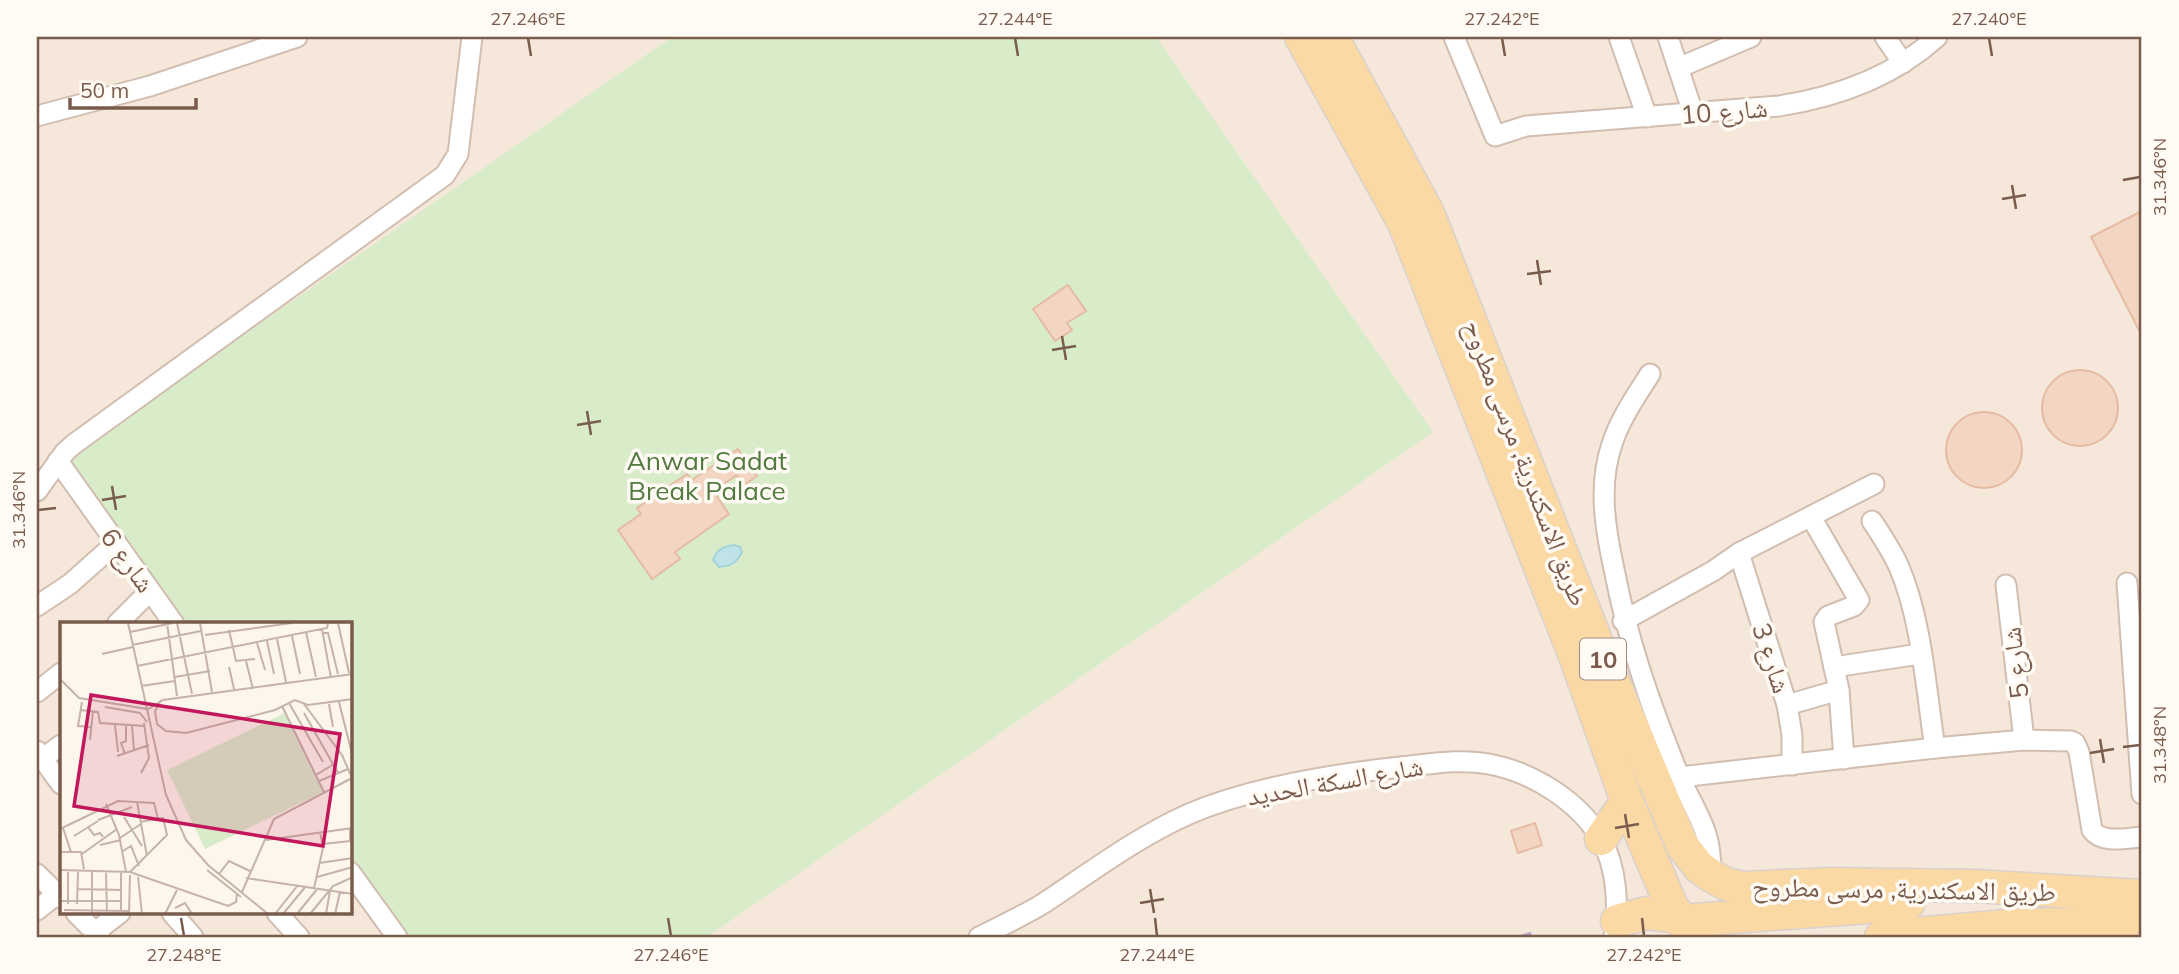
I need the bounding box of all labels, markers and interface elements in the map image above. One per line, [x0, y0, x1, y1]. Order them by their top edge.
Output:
text: 27.246°E [490, 7, 566, 30]
text: 27.244°E [977, 7, 1053, 30]
text: 27.242°E [1464, 7, 1540, 30]
text: 27.240°E [1951, 7, 2027, 30]
scale bar [70, 66, 196, 110]
text: 50 m [80, 77, 129, 103]
street label: شارع 10 [1679, 91, 1769, 131]
text: 31.346°N [2148, 138, 2171, 216]
street label: طريق الاسكندرية, مرسى مطروح [1456, 315, 1596, 611]
park label: Anwar Sadat Break Palace [627, 444, 787, 507]
text: 31.346°N [7, 471, 30, 549]
street label: شارع 6 [94, 521, 162, 599]
street label: شارع 3 [1745, 619, 1799, 697]
inset map [60, 622, 352, 914]
street label: شارع 5 [1994, 625, 2036, 701]
road number: 10 [1580, 638, 1626, 680]
text: 31.348°N [2148, 706, 2171, 784]
street label: شارع السكة الحديد [1244, 749, 1426, 813]
street label: طريق الاسكندرية, مرسى مطروح [1752, 870, 2056, 908]
text: 27.248°E [146, 943, 222, 966]
text: 27.246°E [633, 943, 709, 966]
text: 27.244°E [1119, 943, 1195, 966]
text: 27.242°E [1606, 943, 1682, 966]

